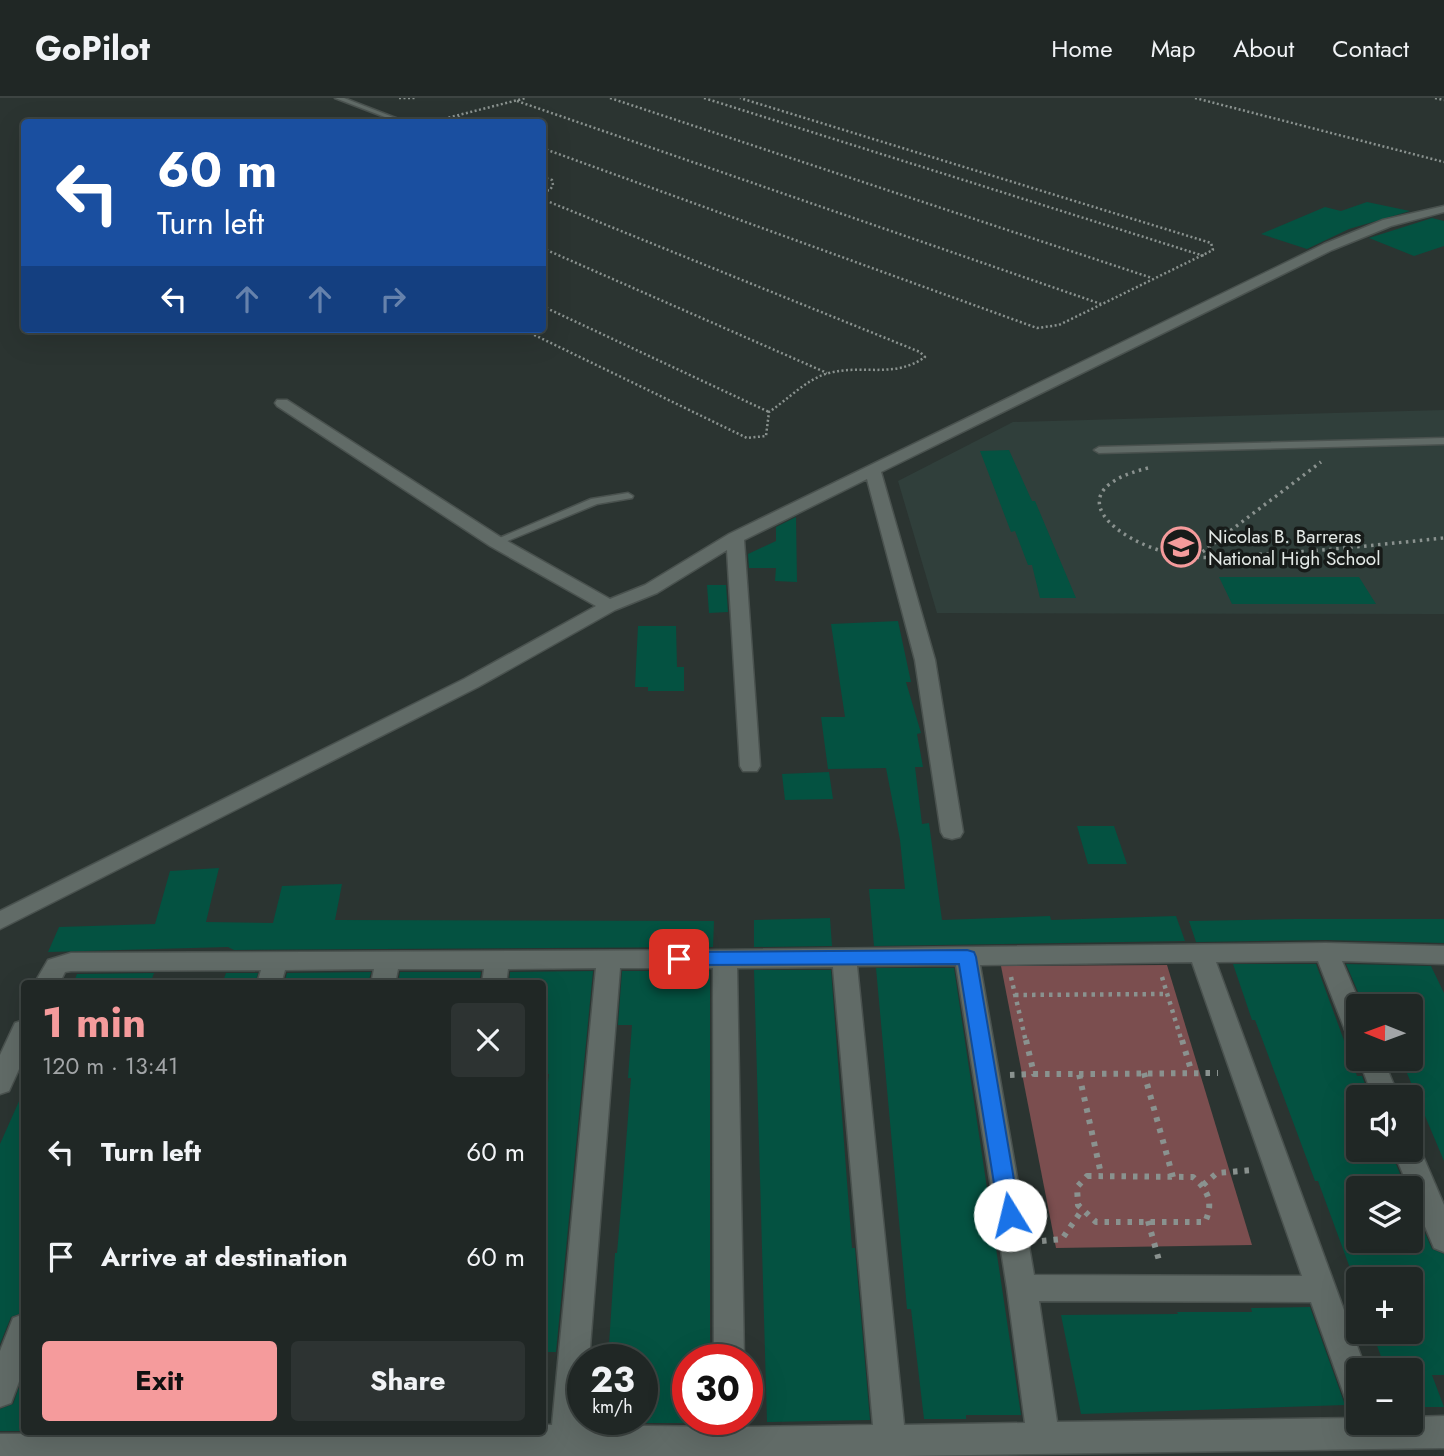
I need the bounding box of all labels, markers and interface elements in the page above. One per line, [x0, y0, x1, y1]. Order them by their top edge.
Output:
text: GoPilot [35, 25, 150, 72]
text: Home [1051, 31, 1113, 66]
text: Map [1151, 31, 1195, 66]
text: About [1233, 31, 1294, 66]
text: Contact [1332, 31, 1409, 66]
text: 60 m [157, 135, 277, 205]
icon: left [42, 147, 133, 238]
text: Turn left [157, 200, 264, 246]
icon: left [155, 280, 193, 318]
icon: ahead [228, 280, 266, 318]
icon: ahead [301, 280, 339, 318]
icon: right [374, 280, 412, 318]
place label: Nicolas B. Barreras National High School [1208, 523, 1381, 572]
school or university icon: Nicolas B. Barreras National High School [1160, 526, 1202, 568]
pin [649, 929, 709, 989]
icon: arrive [660, 940, 698, 978]
text: 1 min [42, 992, 146, 1053]
north arrow [1346, 994, 1423, 1071]
map controls [1346, 994, 1423, 1435]
button: close [451, 1003, 525, 1077]
text: 120 m · 13:41 [42, 1049, 178, 1083]
button: sound [1346, 1085, 1423, 1162]
icon: left [42, 1133, 80, 1171]
text: Turn left [101, 1133, 201, 1171]
text: 60 m [466, 1133, 525, 1171]
button: layers [1346, 1176, 1423, 1253]
position arrow [973, 1178, 1047, 1252]
icon: arrive [42, 1238, 80, 1276]
text: Arrive at destination [101, 1238, 348, 1276]
text: 60 m [466, 1238, 525, 1276]
button: + [1346, 1267, 1423, 1344]
button: Exit [42, 1341, 277, 1421]
button: Share [291, 1341, 525, 1421]
speed limit sign: 30 [672, 1344, 763, 1435]
text: 23 [590, 1355, 635, 1405]
button: − [1346, 1358, 1423, 1435]
text: km/h [592, 1394, 633, 1420]

